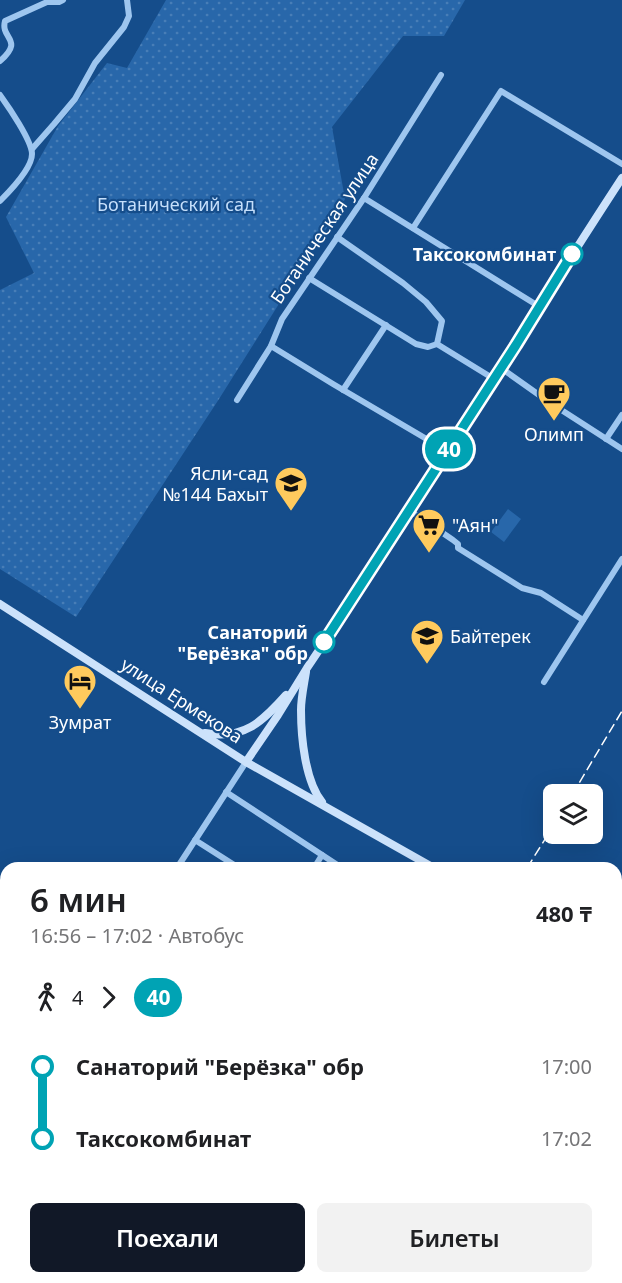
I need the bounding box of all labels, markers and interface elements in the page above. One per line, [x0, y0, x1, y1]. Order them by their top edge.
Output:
street label: Ботаническая улица [265, 148, 383, 308]
park label: Ботанический сад [97, 192, 255, 216]
place label: Таксокомбинат [413, 242, 556, 266]
marker: Таксокомбинат [561, 243, 583, 265]
cafe icon: Олимп [536, 375, 572, 422]
place label: Олимп [524, 422, 584, 446]
line badge: 40 [422, 430, 476, 468]
text: 40 [437, 435, 461, 463]
place label: Ясли-сад №144 Бахыт [162, 461, 269, 506]
school or university icon: Ясли-сад №144 Бахыт [273, 465, 309, 512]
supermarket icon: "Аян" [411, 507, 447, 554]
place label: "Аян" [452, 513, 498, 537]
school or university icon: Байтерек [409, 618, 445, 665]
place label: Санаторий "Берёзка" обр [178, 620, 308, 665]
place label: Байтерек [450, 624, 531, 648]
marker: Санаторий "Берёзка" обр [313, 631, 335, 653]
street label: улица Ермекова [117, 652, 247, 748]
hotel icon: Зумрат [62, 663, 98, 710]
place label: Зумрат [49, 710, 112, 734]
map controls [543, 784, 603, 844]
button: layers [543, 784, 603, 844]
text: 6 мин [30, 877, 127, 922]
text: 480 ₸ [536, 898, 592, 928]
text: 16:56 – 17:02 · Автобус [30, 922, 244, 949]
icon: walk [30, 981, 63, 1014]
icon: forward [92, 981, 125, 1014]
text: 40 [146, 983, 170, 1011]
text: 4 [72, 984, 83, 1011]
text: Санаторий "Берёзка" обр [76, 1051, 364, 1081]
text: 17:00 [541, 1053, 592, 1080]
text: Таксокомбинат [76, 1123, 251, 1153]
text: 17:02 [541, 1125, 592, 1152]
button: Поехали [30, 1203, 305, 1272]
button: Билеты [317, 1203, 592, 1272]

